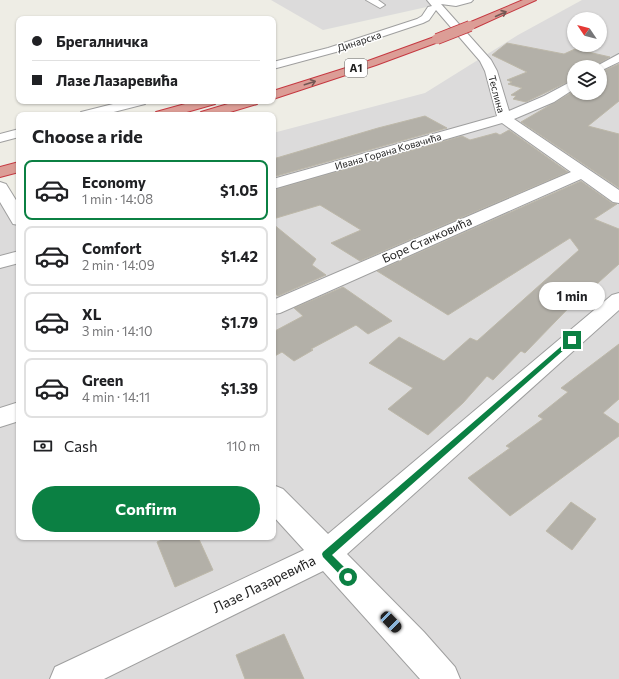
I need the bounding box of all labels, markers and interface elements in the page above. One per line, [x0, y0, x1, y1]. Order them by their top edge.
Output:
one-way arrow [494, 9, 506, 17]
north arrow [567, 12, 607, 52]
map controls [567, 12, 607, 100]
street label: Динарска [335, 28, 383, 54]
text: Брегалничка [56, 32, 148, 50]
road number: A1 [345, 59, 367, 77]
button: layers [567, 60, 607, 100]
text: Лазе Лазаревића [56, 71, 178, 89]
street label: Теслина [486, 74, 508, 114]
one-way arrow [304, 79, 317, 86]
text: Choose a ride [32, 125, 143, 147]
street label: Ивана Горана Ковачића [333, 130, 443, 172]
icon: car [34, 172, 70, 208]
text: Economy [82, 173, 146, 191]
text: $1.05 [220, 181, 258, 199]
text: 1 min · 14:08 [82, 191, 153, 207]
street label: Боре Станковића [380, 213, 474, 265]
icon: car [34, 238, 70, 274]
text: Comfort [82, 239, 142, 257]
text: $1.42 [221, 247, 258, 265]
text: 2 min · 14:09 [82, 257, 155, 273]
callout: 1 min [539, 282, 605, 310]
text: 1 min [557, 288, 587, 304]
icon: car [34, 304, 70, 340]
text: XL [82, 305, 101, 323]
text: $1.79 [221, 313, 258, 331]
text: 3 min · 14:10 [82, 323, 153, 339]
route end [563, 331, 581, 349]
icon: car [34, 370, 70, 406]
text: Green [82, 371, 123, 389]
text: $1.39 [221, 379, 258, 397]
text: 4 min · 14:11 [82, 389, 150, 405]
icon: cash [32, 435, 54, 457]
text: Cash [64, 437, 98, 455]
text: 110 m [227, 438, 260, 454]
button: Confirm [32, 486, 260, 532]
street label: Лазе Лазаревића [209, 551, 318, 616]
route start [339, 568, 357, 586]
car [378, 609, 404, 635]

